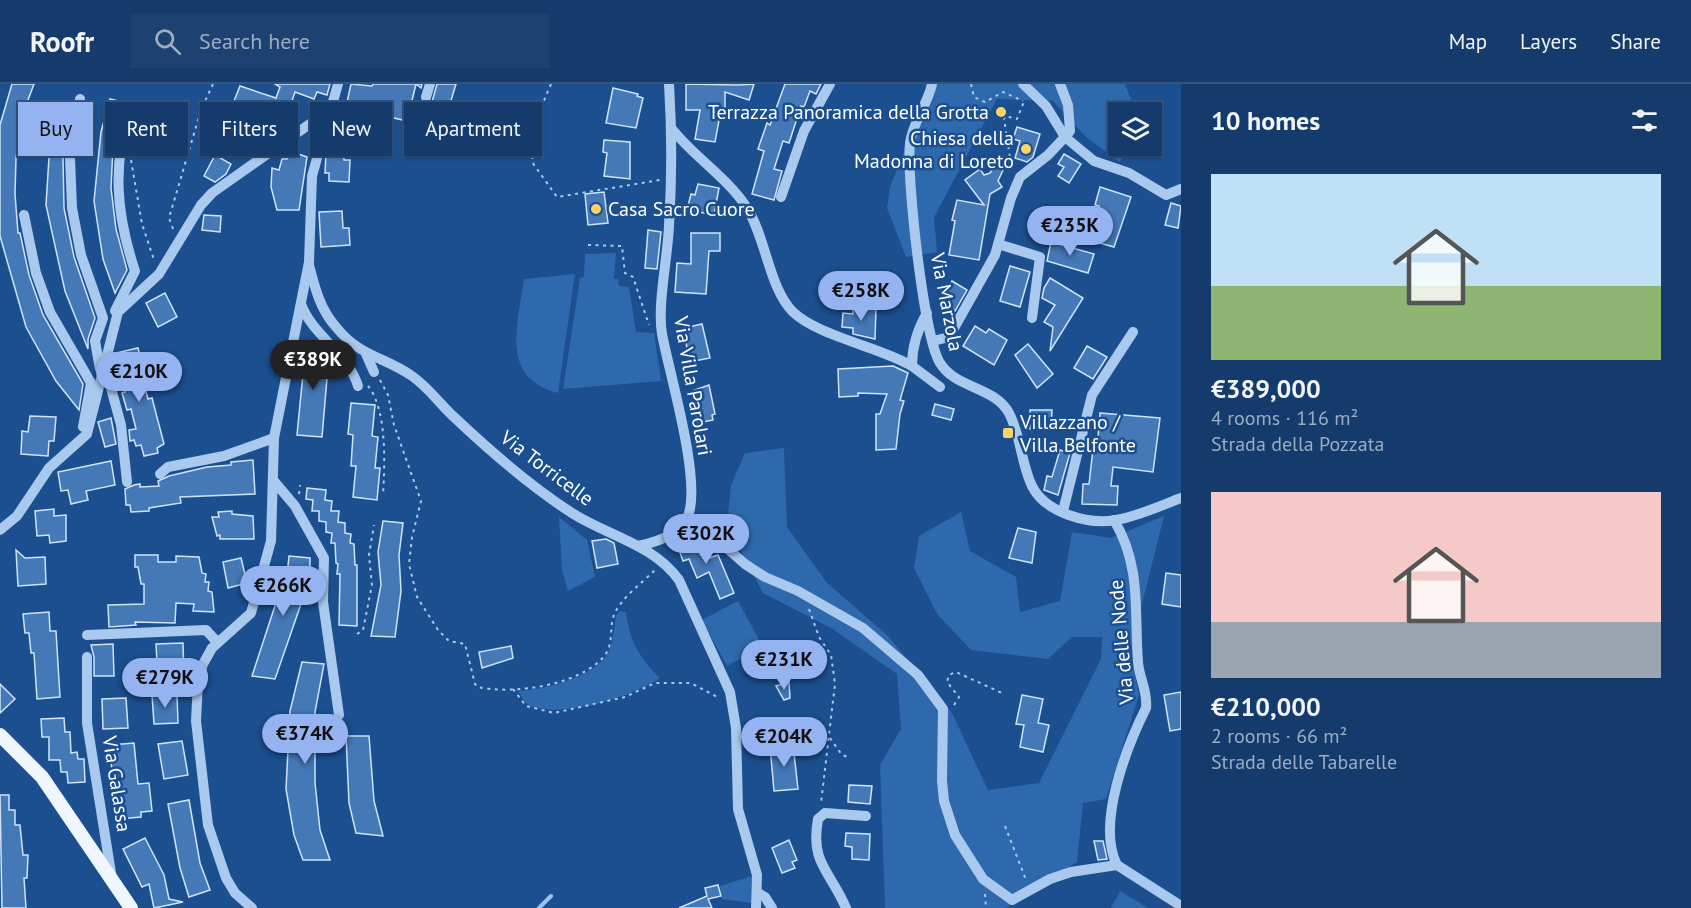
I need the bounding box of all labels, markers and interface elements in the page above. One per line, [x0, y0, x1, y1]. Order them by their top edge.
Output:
search box [130, 14, 550, 68]
text: Roofr [30, 23, 94, 60]
icon: search [151, 25, 184, 58]
text: Search here [199, 27, 310, 55]
text: Map [1449, 28, 1487, 55]
text: Layers [1520, 28, 1577, 55]
text: Share [1610, 28, 1661, 55]
place label: Terrazza Panoramica della Grotta [708, 99, 989, 125]
chip: Buy [18, 102, 93, 156]
chip: Rent [105, 102, 188, 156]
chip: Filters [200, 102, 298, 156]
chip: New [310, 102, 392, 156]
chip: Apartment [404, 102, 542, 156]
map controls [1108, 102, 1162, 156]
button: layers [1108, 102, 1162, 156]
text: 10 homes [1211, 104, 1320, 137]
icon: filters [1628, 104, 1661, 137]
marker: Terrazza Panoramica della Grotta [994, 105, 1008, 119]
place label: Chiesa della Madonna di Loreto [854, 125, 1014, 174]
marker: Chiesa della Madonna di Loreto [1019, 142, 1033, 156]
place label: Casa Sacro Cuore [608, 196, 755, 222]
marker: Casa Sacro Cuore [589, 202, 603, 216]
pin: €235K [1028, 206, 1112, 257]
text: €235K [1041, 212, 1099, 238]
icon: home [1382, 213, 1490, 321]
street label: Via Marzola [925, 250, 969, 353]
pin: €258K [819, 271, 903, 322]
text: €258K [832, 277, 890, 303]
street label: Via Villa Parolari [668, 313, 718, 458]
pin: €389K [271, 340, 355, 391]
text: €389K [284, 346, 342, 372]
pin: €210K [97, 352, 181, 403]
text: €210K [110, 358, 168, 384]
text: €389,000 [1211, 372, 1321, 405]
text: 4 rooms · 116 m² [1211, 405, 1358, 431]
place label: Villazzano / Villa Belfonte [1019, 409, 1136, 458]
street label: Via Torricelle [494, 424, 599, 512]
marker: Villazzano / Villa Belfonte [1001, 426, 1015, 440]
text: Strada della Pozzata [1211, 431, 1384, 457]
pin: €302K [664, 514, 748, 565]
text: €302K [677, 520, 735, 546]
icon: home [1382, 531, 1490, 639]
pin: €266K [241, 566, 325, 617]
text: €266K [254, 572, 312, 598]
street label: Via delle Node [1103, 579, 1139, 706]
pin: €231K [742, 640, 826, 691]
text: €231K [755, 646, 813, 672]
pin: €279K [123, 658, 207, 709]
text: €279K [136, 664, 194, 690]
text: €210,000 [1211, 690, 1321, 723]
pin: €374K [263, 714, 347, 765]
pin: €204K [742, 717, 826, 768]
text: €374K [276, 720, 334, 746]
text: €204K [755, 723, 813, 749]
text: 2 rooms · 66 m² [1211, 723, 1347, 749]
street label: Via Galassa [96, 733, 137, 834]
text: Strada delle Tabarelle [1211, 749, 1397, 775]

